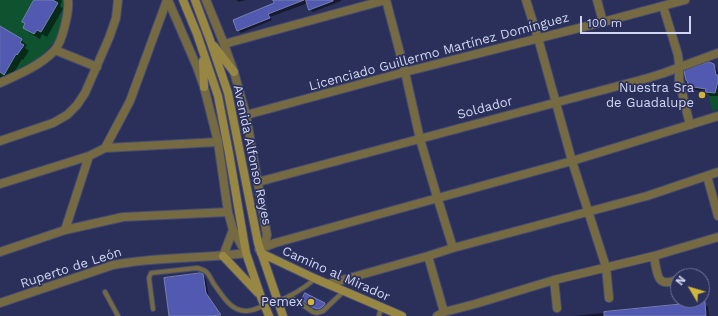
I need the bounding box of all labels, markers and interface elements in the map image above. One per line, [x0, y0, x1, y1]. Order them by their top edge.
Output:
scale bar [582, 8, 693, 34]
street label: Licenciado Guillermo Martínez Domínguez [307, 10, 571, 94]
text: 100 m [587, 16, 622, 30]
place label: Nuestra Sra de Guadalupe [606, 80, 694, 111]
street label: Avenida Alfonso Reyes [230, 83, 274, 227]
marker: Nuestra Sra de Guadalupe [697, 90, 707, 100]
street label: Soldador [456, 93, 514, 123]
street label: Camino al Mirador [280, 243, 392, 305]
street label: Ruperto de León [18, 244, 124, 292]
north arrow [670, 268, 710, 308]
text: N [673, 274, 689, 288]
place label: Pemex [261, 294, 303, 310]
marker: Pemex [306, 297, 316, 307]

